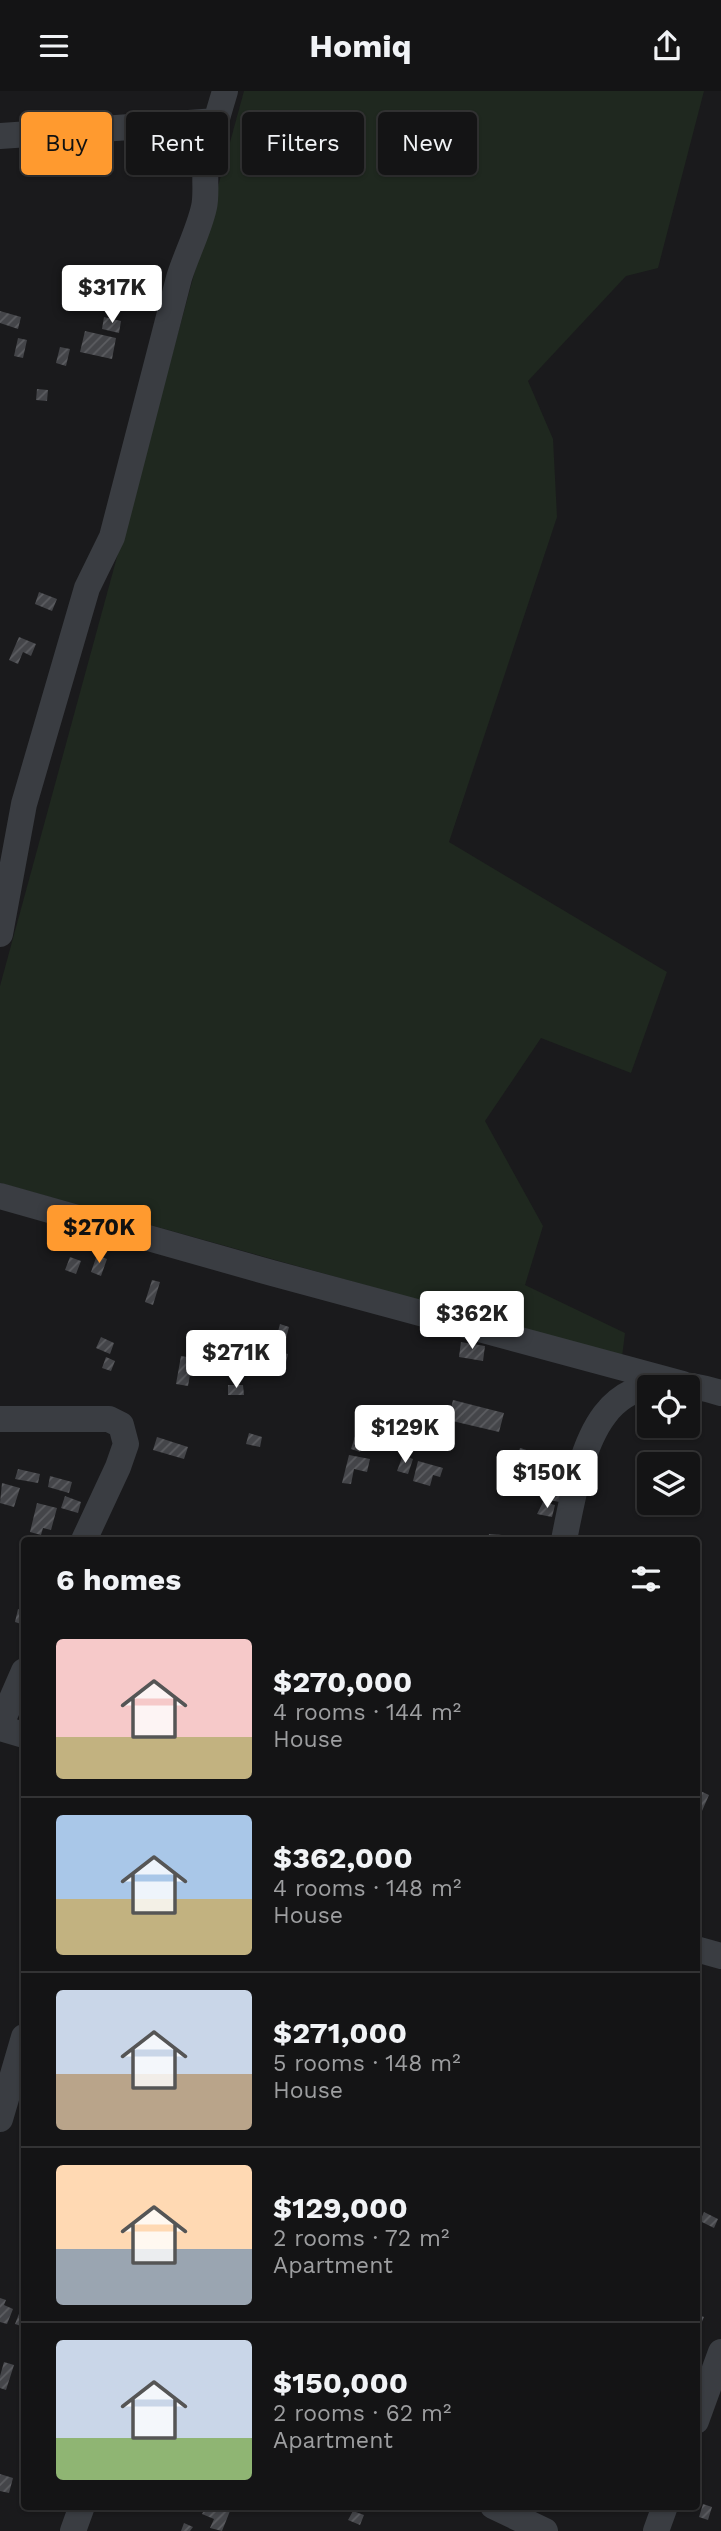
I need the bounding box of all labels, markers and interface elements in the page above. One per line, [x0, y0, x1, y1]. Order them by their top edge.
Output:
icon: menu [35, 27, 73, 65]
text: Homiq [309, 27, 412, 65]
icon: share [648, 27, 686, 65]
chip: Buy [21, 112, 112, 175]
chip: Rent [126, 112, 228, 175]
chip: Filters [242, 112, 364, 175]
chip: New [378, 112, 477, 175]
pin: $317K [63, 265, 161, 325]
text: $317K [78, 274, 146, 301]
pin: $270K [50, 1205, 148, 1265]
text: $270K [63, 1214, 135, 1241]
pin: $362K [423, 1291, 521, 1351]
text: $362K [436, 1300, 508, 1327]
pin: $271K [187, 1331, 285, 1390]
text: $271K [202, 1339, 270, 1366]
map controls [637, 1375, 700, 1515]
button: locate [637, 1375, 700, 1438]
pin: $129K [356, 1405, 454, 1465]
text: $129K [371, 1414, 439, 1441]
pin: $150K [498, 1451, 596, 1510]
button: layers [637, 1452, 700, 1515]
text: $150K [513, 1459, 581, 1486]
icon: filters [627, 1560, 665, 1598]
text: 6 homes [56, 1562, 181, 1597]
text: $270,000 [273, 1664, 412, 1699]
icon: home [112, 1667, 196, 1751]
text: 4 rooms · 144 m² [273, 1699, 461, 1726]
text: House [273, 1726, 343, 1753]
text: $362,000 [273, 1840, 413, 1875]
icon: home [112, 1843, 196, 1927]
text: 4 rooms · 148 m² [273, 1875, 461, 1902]
text: House [273, 1902, 343, 1929]
text: $271,000 [273, 2015, 407, 2050]
icon: home [112, 2018, 196, 2102]
text: 5 rooms · 148 m² [273, 2050, 461, 2077]
text: House [273, 2077, 343, 2104]
text: $129,000 [273, 2190, 408, 2225]
icon: home [112, 2193, 196, 2277]
text: 2 rooms · 72 m² [273, 2225, 449, 2252]
text: Apartment [273, 2252, 393, 2279]
text: $150,000 [273, 2365, 408, 2400]
icon: home [112, 2368, 196, 2452]
text: 2 rooms · 62 m² [273, 2400, 451, 2427]
text: Apartment [273, 2427, 393, 2454]

